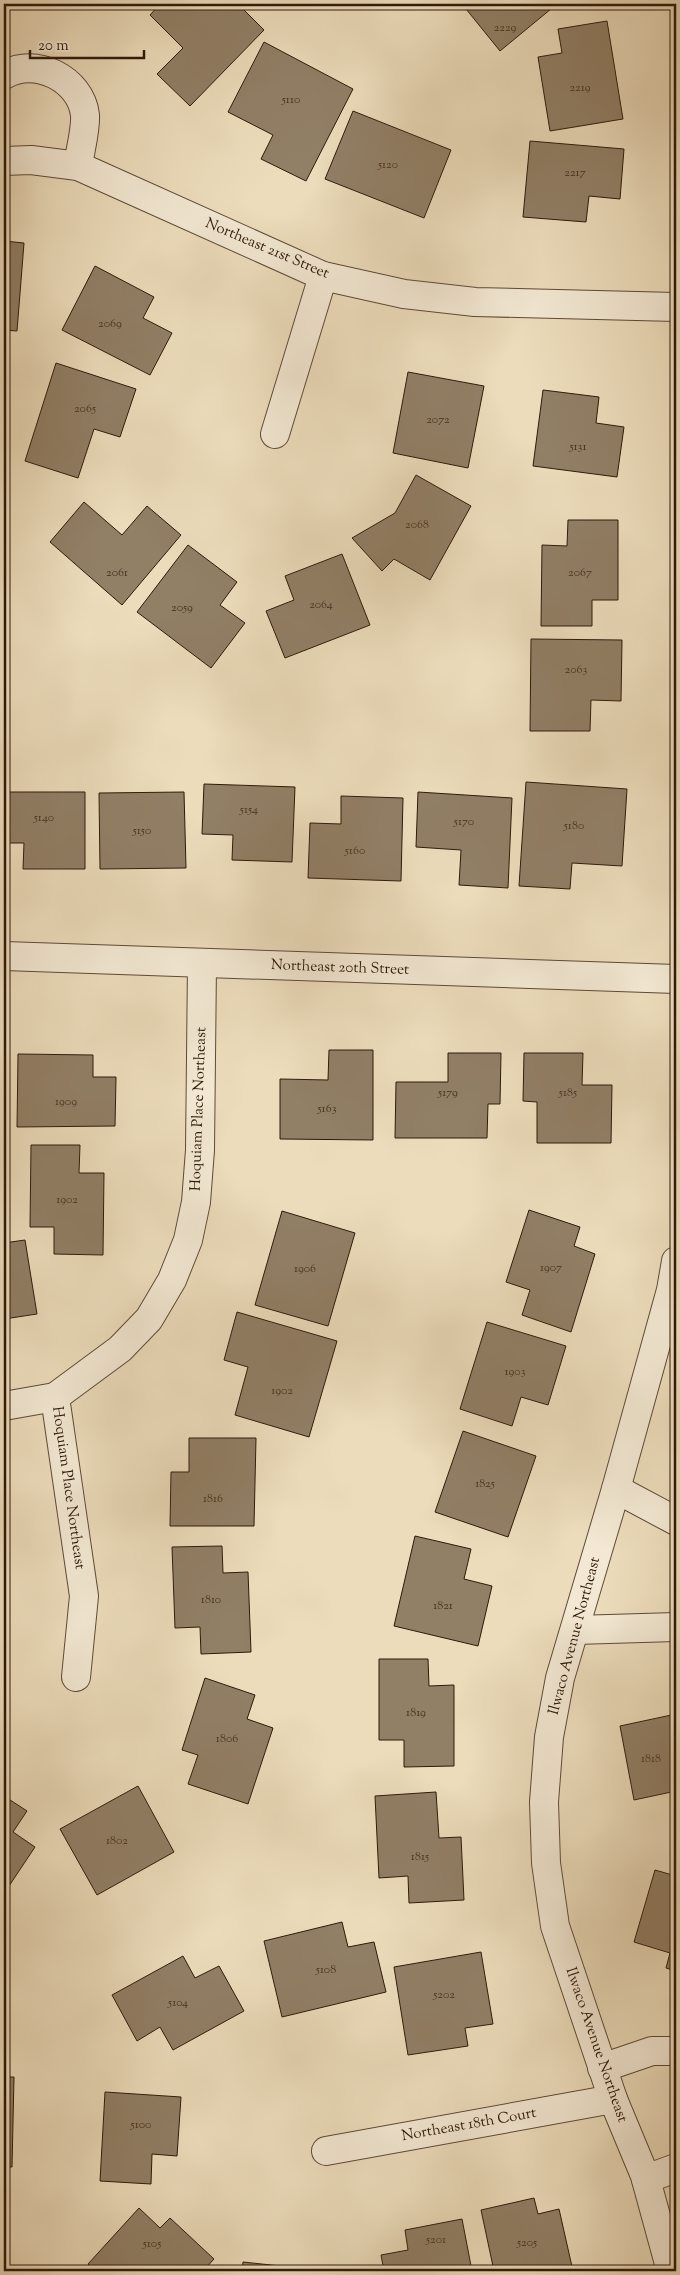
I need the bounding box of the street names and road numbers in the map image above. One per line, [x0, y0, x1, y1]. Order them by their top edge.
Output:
street label: Northeast 21st Street [202, 213, 332, 285]
street label: Northeast 20th Street [271, 955, 409, 981]
street label: Hoquiam Place Northeast [186, 1027, 212, 1191]
street label: Hoquiam Place Northeast [46, 1405, 90, 1571]
street label: Ilwaco Avenue Northeast [544, 1555, 606, 1717]
street label: Ilwaco Avenue Northeast [560, 1965, 632, 2125]
street label: Northeast 18th Court [400, 2103, 538, 2147]

